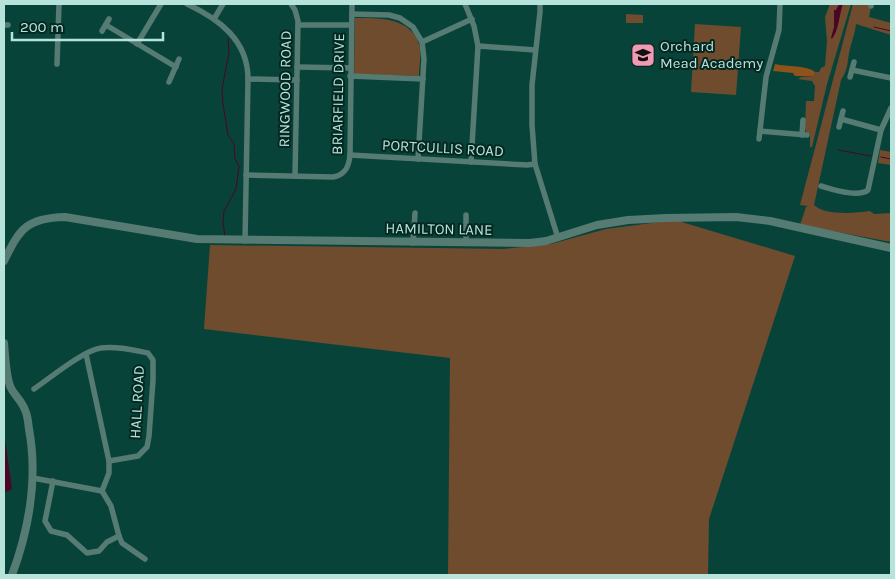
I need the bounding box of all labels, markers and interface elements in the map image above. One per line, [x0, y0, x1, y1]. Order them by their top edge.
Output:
scale bar [12, 10, 164, 42]
text: 200 m [20, 18, 64, 36]
street label: RINGWOOD ROAD [275, 30, 295, 148]
street label: BRIARFIELD DRIVE [328, 33, 348, 155]
place label: Orchard Mead Academy [660, 37, 763, 72]
school or university icon: Orchard Mead Academy [630, 42, 656, 68]
street label: PORTCULLIS ROAD [382, 136, 504, 160]
street label: HAMILTON LANE [385, 219, 493, 239]
street label: HALL ROAD [126, 365, 148, 439]

